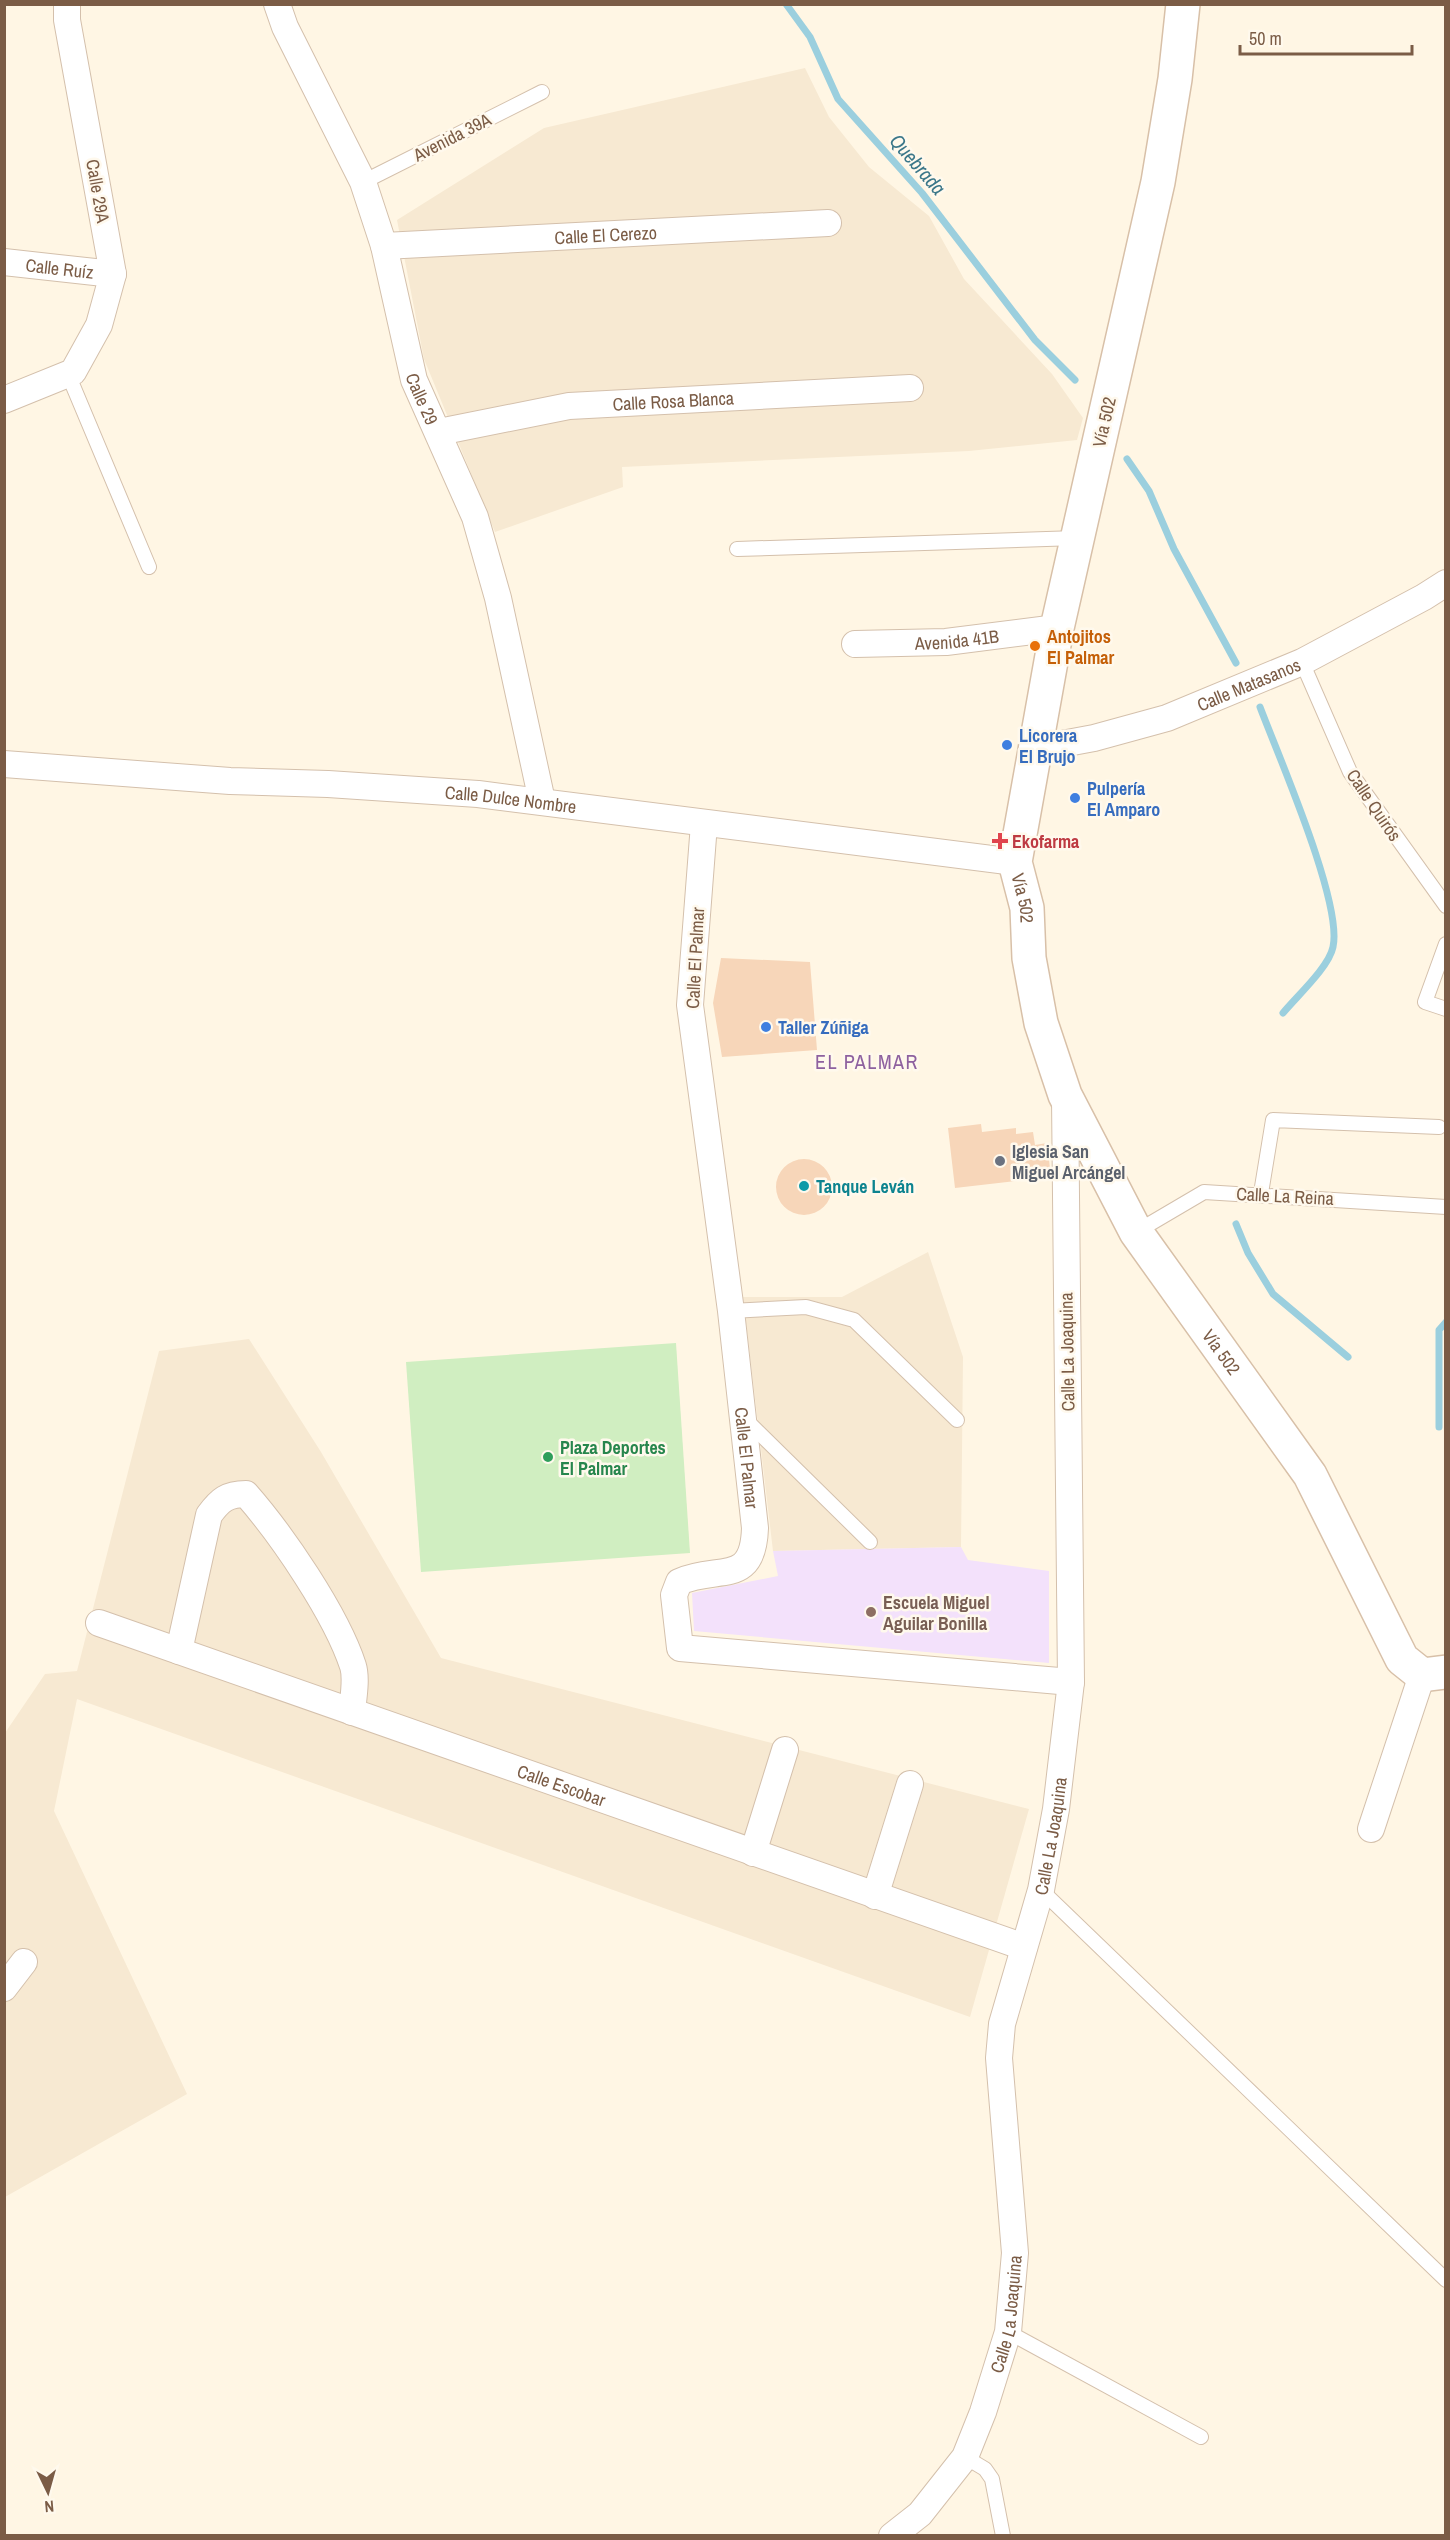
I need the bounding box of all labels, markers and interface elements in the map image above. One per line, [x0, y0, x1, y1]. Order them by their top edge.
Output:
scale bar [1240, 18, 1412, 56]
text: 50 m [1249, 26, 1282, 51]
street label: Avenida 39A [408, 107, 495, 168]
water label: Quebrada [884, 128, 952, 200]
street label: Calle 29A [80, 157, 116, 225]
street label: Calle El Cerezo [554, 219, 658, 250]
street label: Calle Ruíz [24, 252, 95, 284]
street label: Calle 29 [400, 371, 445, 429]
street label: Calle Rosa Blanca [612, 385, 735, 416]
street label: Vía 502 [1086, 395, 1122, 449]
street label: Avenida 41B [914, 623, 1000, 655]
place label: Antojitos El Palmar [1047, 624, 1115, 670]
marker: Antojitos El Palmar [1028, 639, 1042, 653]
street label: Calle Matasanos [1193, 652, 1304, 717]
place label: Licorera El Brujo [1019, 723, 1078, 769]
marker: Licorera El Brujo [1000, 738, 1014, 752]
street label: Calle Quirós [1341, 764, 1407, 846]
place label: Pulpería El Amparo [1087, 776, 1160, 822]
street label: Calle Dulce Nombre [444, 779, 578, 819]
marker: Pulpería El Amparo [1068, 791, 1082, 805]
place label: Ekofarma [1012, 829, 1080, 854]
marker: Ekofarma [993, 834, 1007, 848]
street label: Vía 502 [1006, 870, 1040, 923]
street label: Calle El Palmar [680, 906, 710, 1009]
place label: Taller Zúñiga [778, 1015, 870, 1040]
marker: Taller Zúñiga [759, 1020, 773, 1034]
district label: EL PALMAR [815, 1048, 919, 1075]
place label: Iglesia San Miguel Arcángel [1012, 1139, 1125, 1185]
marker: Iglesia San Miguel Arcángel [993, 1154, 1007, 1168]
place label: Tanque Leván [816, 1174, 914, 1199]
marker: Tanque Leván [797, 1179, 811, 1193]
street label: Calle La Reina [1236, 1181, 1334, 1211]
street label: Calle La Joaquina [1053, 1292, 1081, 1412]
street label: Vía 502 [1197, 1324, 1247, 1380]
street label: Calle El Palmar [729, 1406, 765, 1510]
place label: Plaza Deportes El Palmar [560, 1435, 666, 1481]
marker: Plaza Deportes El Palmar [541, 1450, 555, 1464]
place label: Escuela Miguel Aguilar Bonilla [883, 1590, 990, 1636]
marker: Escuela Miguel Aguilar Bonilla [864, 1605, 878, 1619]
street label: Calle Escobar [514, 1758, 609, 1812]
street label: Calle La Joaquina [1028, 1776, 1072, 1897]
street label: Calle La Joaquina [984, 2254, 1027, 2376]
north arrow [18, 2462, 78, 2522]
text: N [44, 2496, 55, 2518]

